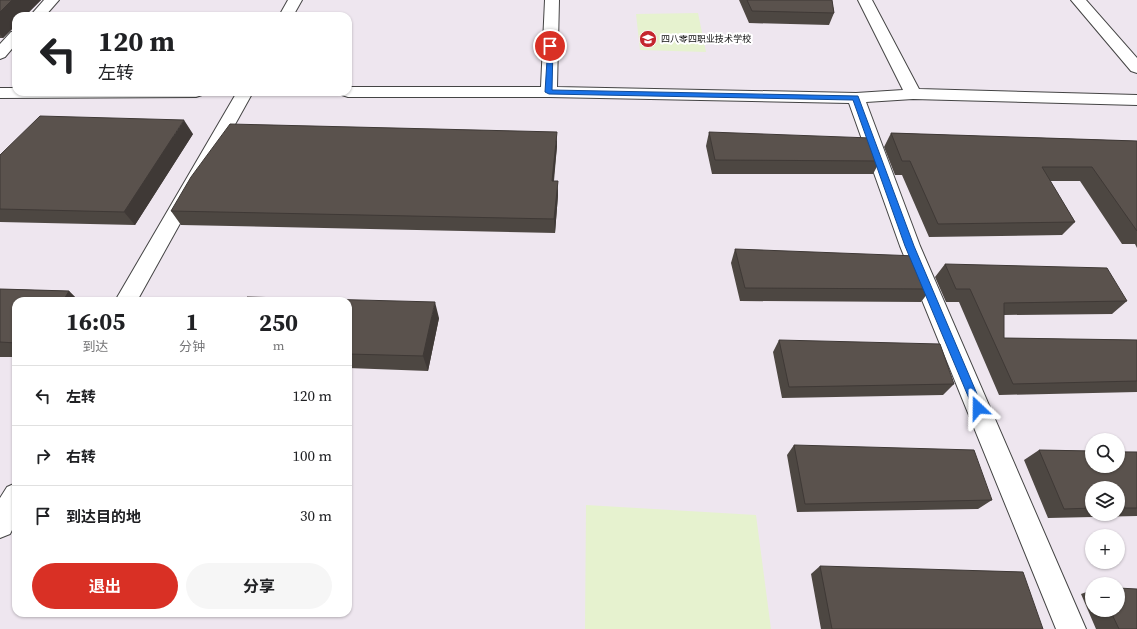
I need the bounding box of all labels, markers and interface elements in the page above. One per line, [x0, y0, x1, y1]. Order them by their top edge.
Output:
text: 120 m [98, 22, 175, 60]
icon: left [32, 28, 84, 80]
pin [533, 29, 567, 63]
school or university icon: 四八零四职业技术学校 [638, 29, 658, 49]
place label: 四八零四职业技术学校 [661, 33, 752, 45]
icon: arrive [539, 35, 561, 57]
text: 左转 [98, 60, 134, 85]
text: 16:05 [66, 305, 125, 338]
text: 1 [186, 305, 199, 338]
text: 250 [259, 306, 298, 339]
text: m [273, 337, 284, 354]
text: 到达 [83, 338, 109, 355]
text: 分钟 [179, 338, 205, 355]
icon: left [32, 385, 54, 407]
text: 120 m [292, 385, 332, 406]
text: 左转 [66, 386, 96, 407]
position arrow [957, 387, 999, 429]
map controls [1085, 433, 1125, 617]
button: search [1085, 433, 1125, 473]
icon: right [32, 445, 54, 467]
text: 100 m [292, 445, 332, 466]
text: 右转 [66, 446, 96, 467]
button: layers [1085, 481, 1125, 521]
icon: arrive [32, 505, 54, 527]
text: 30 m [300, 505, 332, 526]
text: 到达目的地 [66, 506, 141, 527]
button: + [1085, 529, 1125, 569]
button: 退出 [32, 563, 178, 609]
button: 分享 [186, 563, 332, 609]
button: − [1085, 577, 1125, 617]

